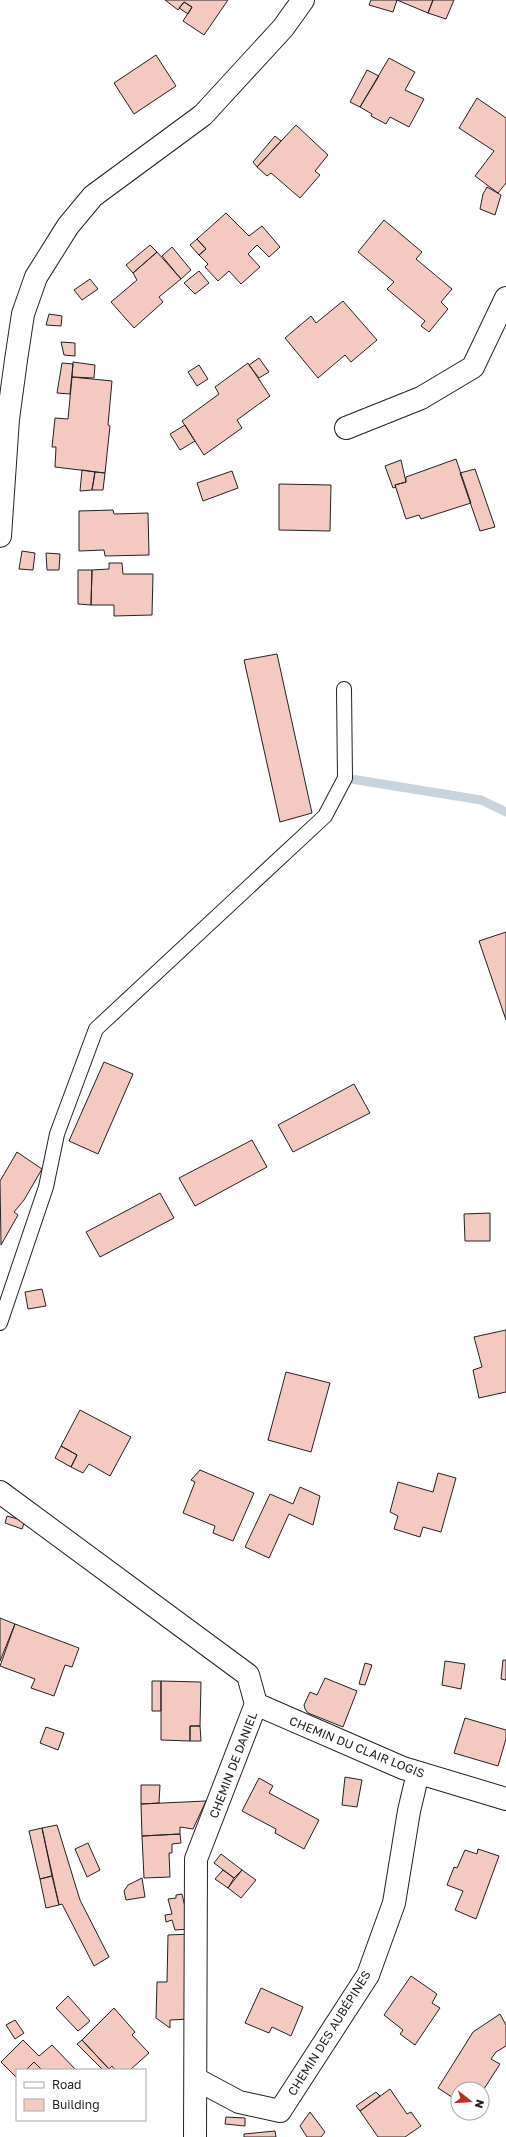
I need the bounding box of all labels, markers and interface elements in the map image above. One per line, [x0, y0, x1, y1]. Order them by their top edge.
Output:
street label: CHEMIN DE DANIEL [206, 1710, 260, 1820]
street label: CHEMIN DU CLAIR LOGIS [287, 1713, 427, 1781]
street label: CHEMIN DES AUBÉPINES [284, 1967, 374, 2098]
legend [16, 2069, 146, 2121]
text: Road [52, 2077, 81, 2092]
north arrow [450, 2081, 490, 2121]
text: Building [52, 2097, 100, 2112]
text: N [473, 2098, 487, 2110]

